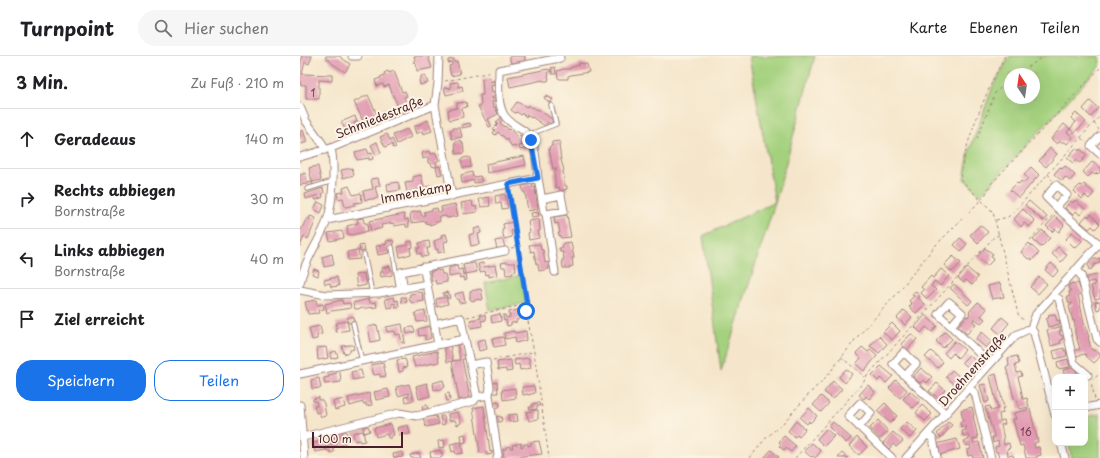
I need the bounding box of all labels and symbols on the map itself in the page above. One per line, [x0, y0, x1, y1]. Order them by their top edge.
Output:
north arrow [1004, 68, 1040, 104]
house number: 1 [311, 85, 315, 100]
street label: Schmiedestraße [332, 91, 426, 143]
route end [522, 131, 540, 149]
street label: Immenkamp [379, 176, 453, 208]
route start [517, 302, 535, 320]
street label: Droehnenstraße [934, 328, 1010, 410]
house number: 16 [1020, 424, 1032, 439]
scale bar [312, 430, 403, 449]

